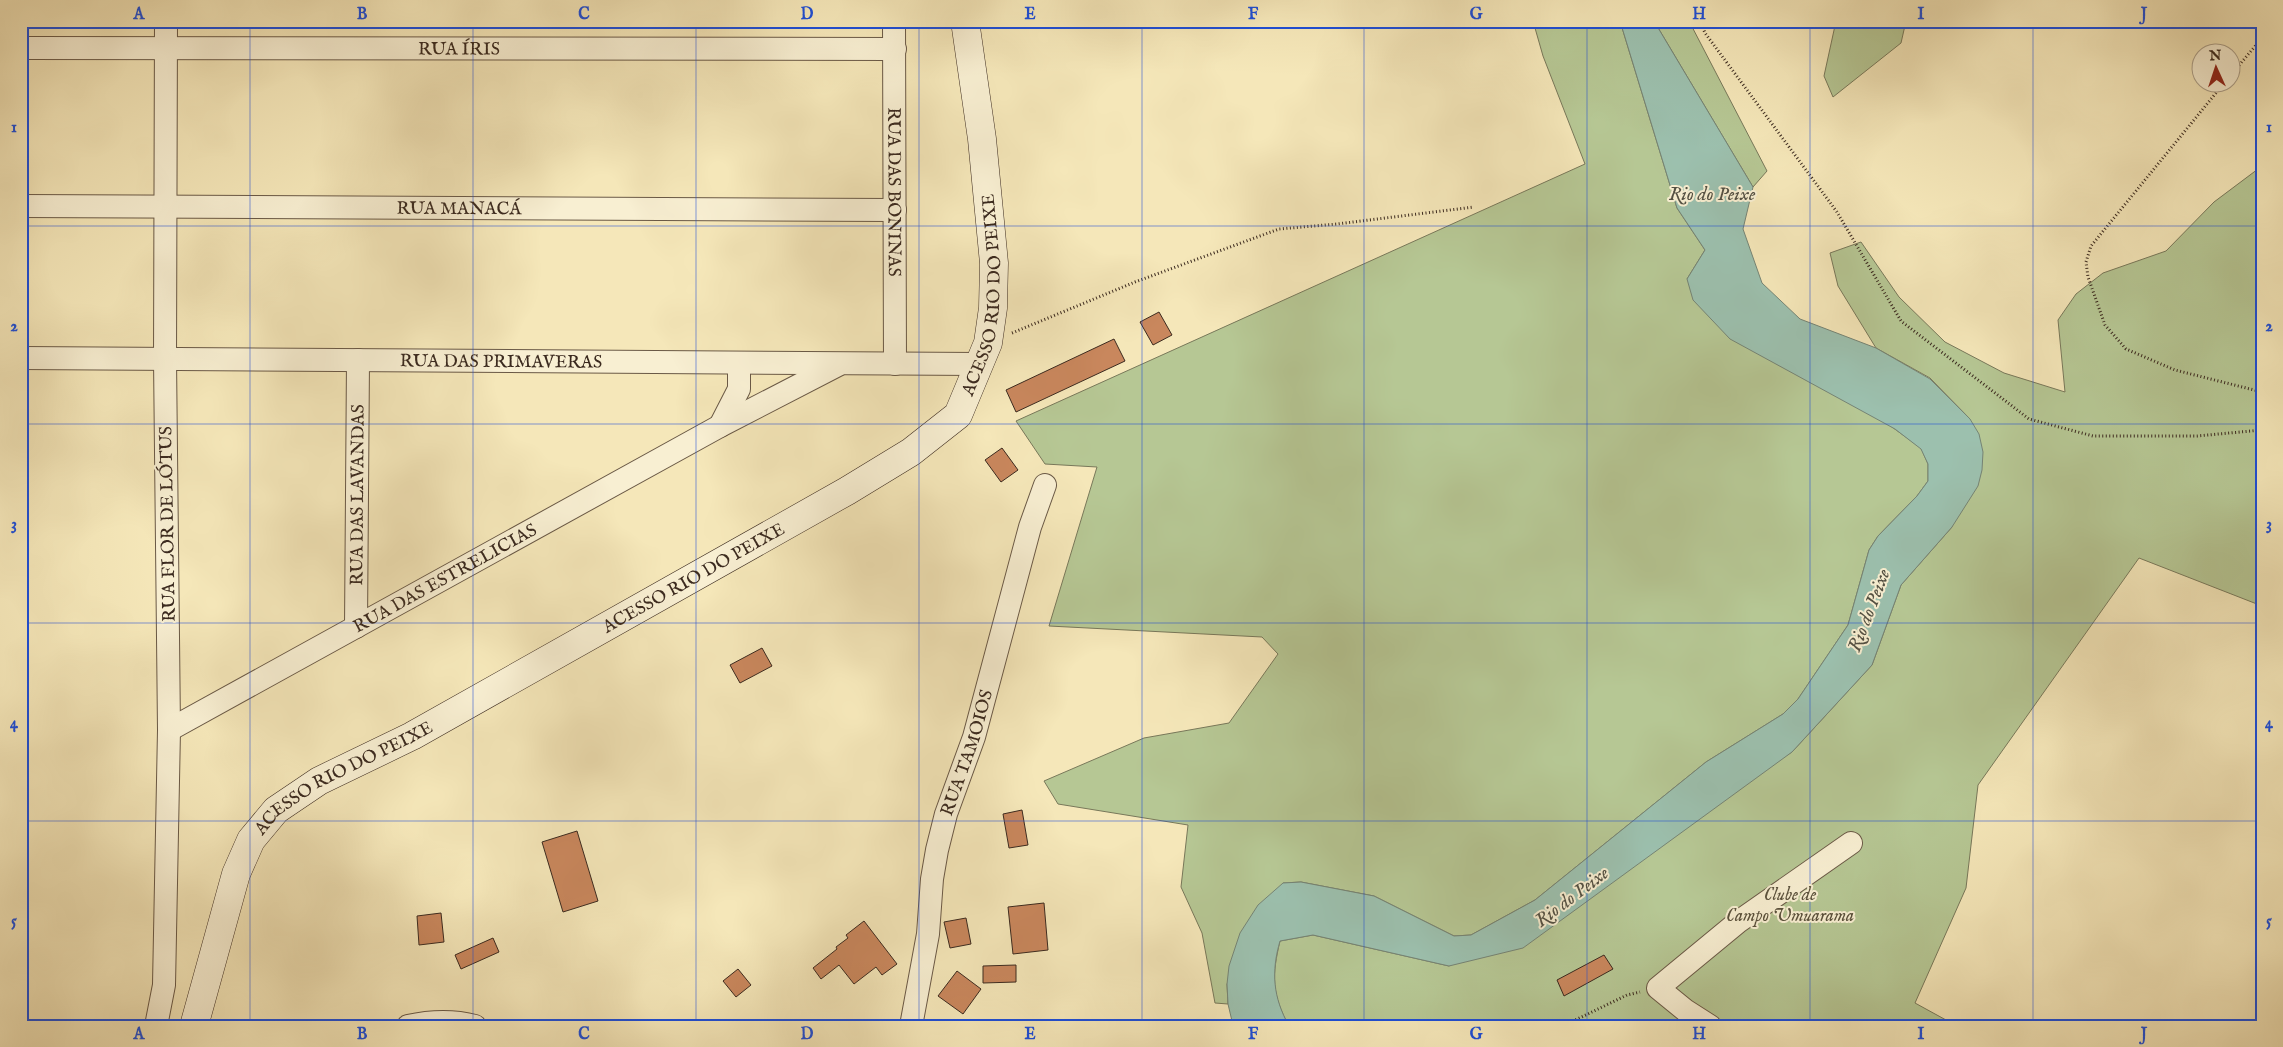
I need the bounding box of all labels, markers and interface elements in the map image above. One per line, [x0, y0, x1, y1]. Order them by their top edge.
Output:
text: A [133, 5, 146, 25]
text: B [357, 5, 368, 25]
text: C [578, 5, 590, 25]
text: D [801, 5, 814, 25]
text: E [1024, 5, 1036, 25]
text: F [1248, 5, 1259, 25]
text: G [1470, 5, 1483, 25]
text: H [1692, 5, 1706, 25]
text: I [1918, 5, 1925, 25]
text: J [2139, 5, 2148, 25]
street label: RUA ÍRIS [418, 37, 500, 62]
north arrow [2190, 42, 2240, 92]
text: N [2208, 47, 2222, 65]
street label: RUA DAS BONINAS [881, 107, 905, 277]
text: 1 [11, 118, 17, 138]
text: 1 [2266, 118, 2272, 138]
water label: Rio do Peixe [1669, 183, 1756, 207]
street label: ACESSO RIO DO PEIXE [957, 193, 1008, 401]
street label: RUA MANACÁ [397, 196, 522, 221]
text: 2 [10, 317, 18, 337]
text: 2 [2265, 317, 2273, 337]
street label: RUA DAS PRIMAVERAS [400, 350, 602, 375]
street label: RUA DAS LAVANDAS [346, 404, 371, 586]
street label: RUA FLOR DE LÓTUS [153, 426, 182, 622]
text: 3 [11, 515, 17, 535]
text: 3 [2266, 515, 2272, 535]
street label: ACESSO RIO DO PEIXE [598, 518, 789, 640]
street label: RUA DAS ESTRELICIAS [350, 519, 541, 639]
water label: Rio do Peixe [1843, 565, 1897, 655]
street label: RUA TAMOIOS [936, 687, 999, 819]
text: 4 [10, 714, 19, 734]
text: 4 [2265, 714, 2274, 734]
street label: ACESSO RIO DO PEIXE [249, 717, 437, 841]
water label: Rio do Peixe [1530, 862, 1615, 933]
park label: Clube de Campo Umuarama [1726, 884, 1854, 928]
text: 5 [11, 912, 17, 932]
text: 5 [2266, 912, 2272, 932]
text: A [133, 1025, 146, 1045]
text: B [357, 1025, 368, 1045]
text: C [578, 1025, 590, 1045]
text: D [801, 1025, 814, 1045]
text: E [1024, 1025, 1036, 1045]
text: F [1248, 1025, 1259, 1045]
text: G [1470, 1025, 1483, 1045]
text: H [1692, 1025, 1706, 1045]
text: I [1918, 1025, 1925, 1045]
text: J [2139, 1025, 2148, 1045]

